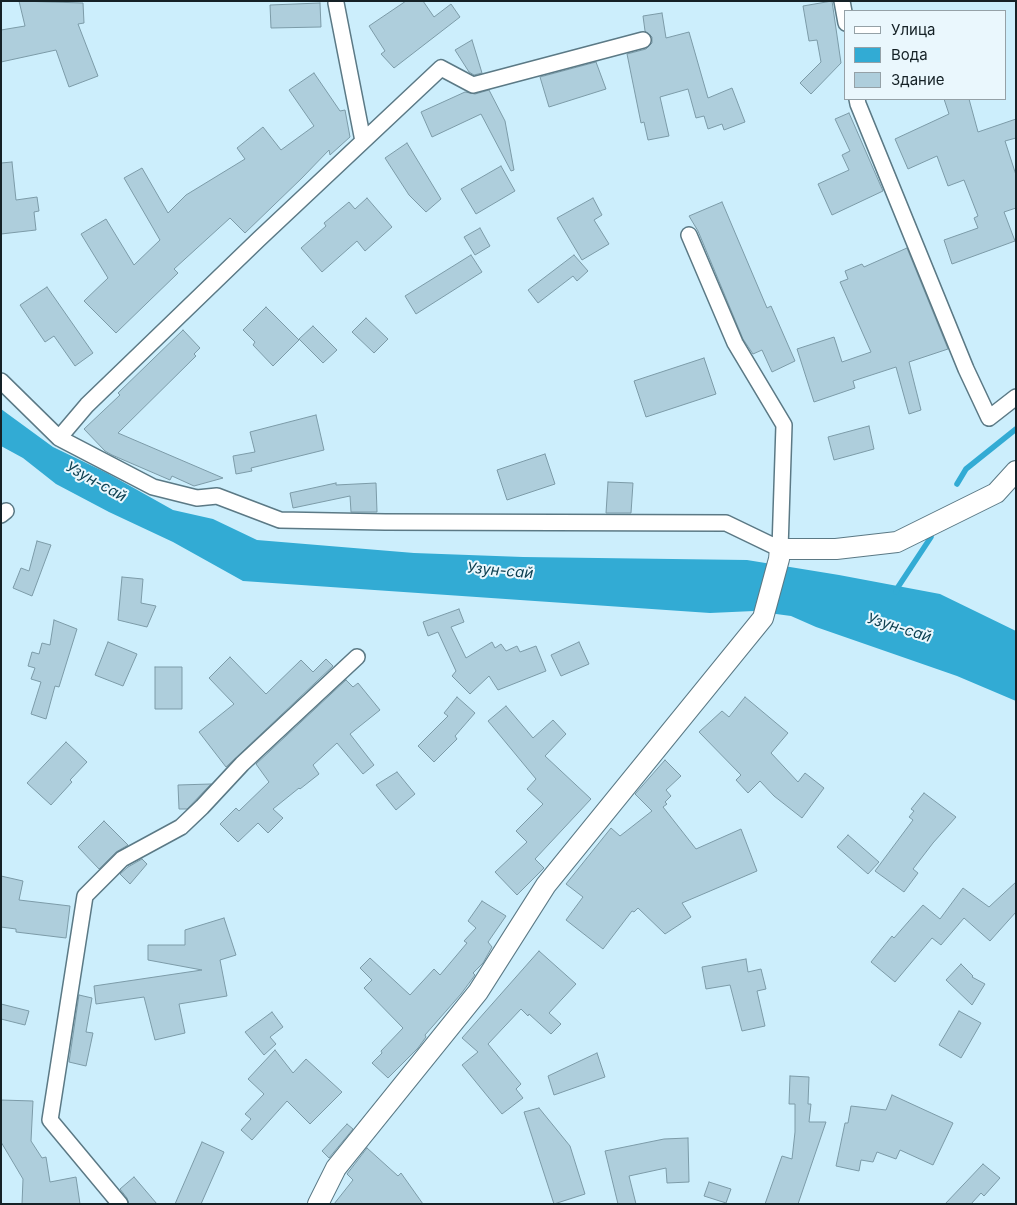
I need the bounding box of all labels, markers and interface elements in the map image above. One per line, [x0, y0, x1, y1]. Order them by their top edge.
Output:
legend [844, 10, 1007, 100]
text: Улица [891, 20, 935, 39]
text: Вода [891, 45, 928, 64]
text: Здание [891, 70, 945, 89]
water label: Узун-сай [63, 458, 129, 506]
water label: Узун-сай [466, 559, 534, 583]
water label: Узун-сай [865, 610, 933, 646]

